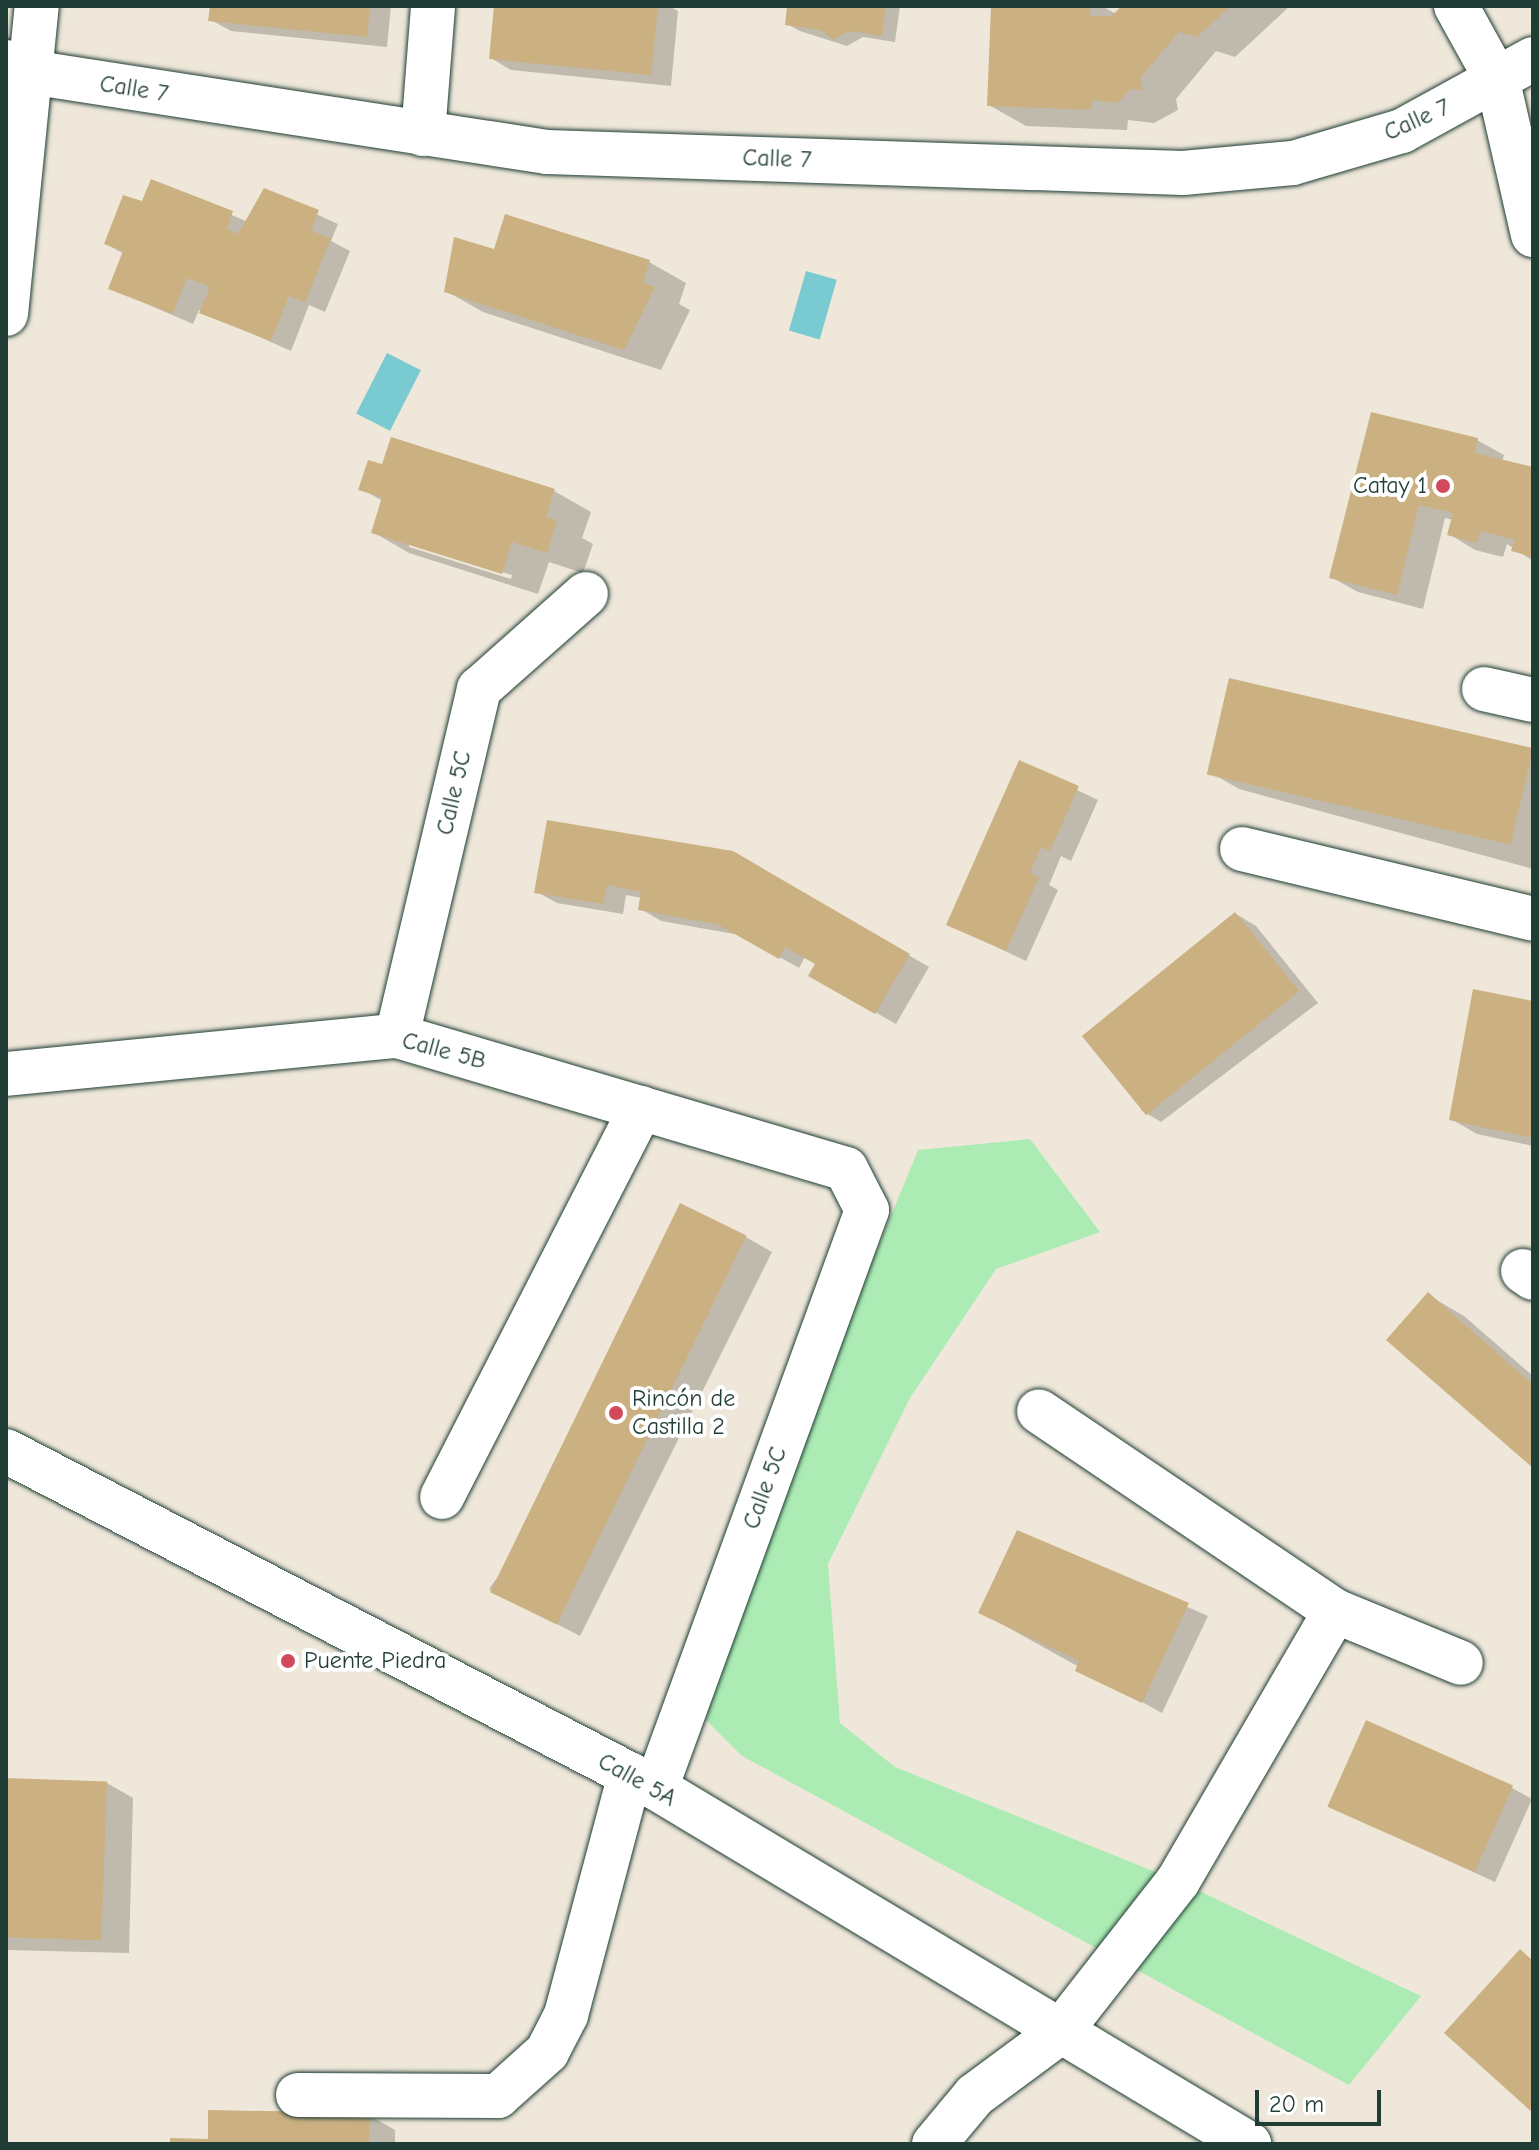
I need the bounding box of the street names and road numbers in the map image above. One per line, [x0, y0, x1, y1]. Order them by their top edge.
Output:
street label: Calle 7 [98, 69, 170, 109]
street label: Calle 7 [1380, 93, 1454, 147]
street label: Calle 7 [742, 143, 812, 175]
street label: Calle 5C [430, 748, 478, 838]
street label: Calle 5B [399, 1026, 489, 1076]
street label: Calle 5C [737, 1443, 793, 1533]
street label: Calle 5A [593, 1747, 681, 1813]

